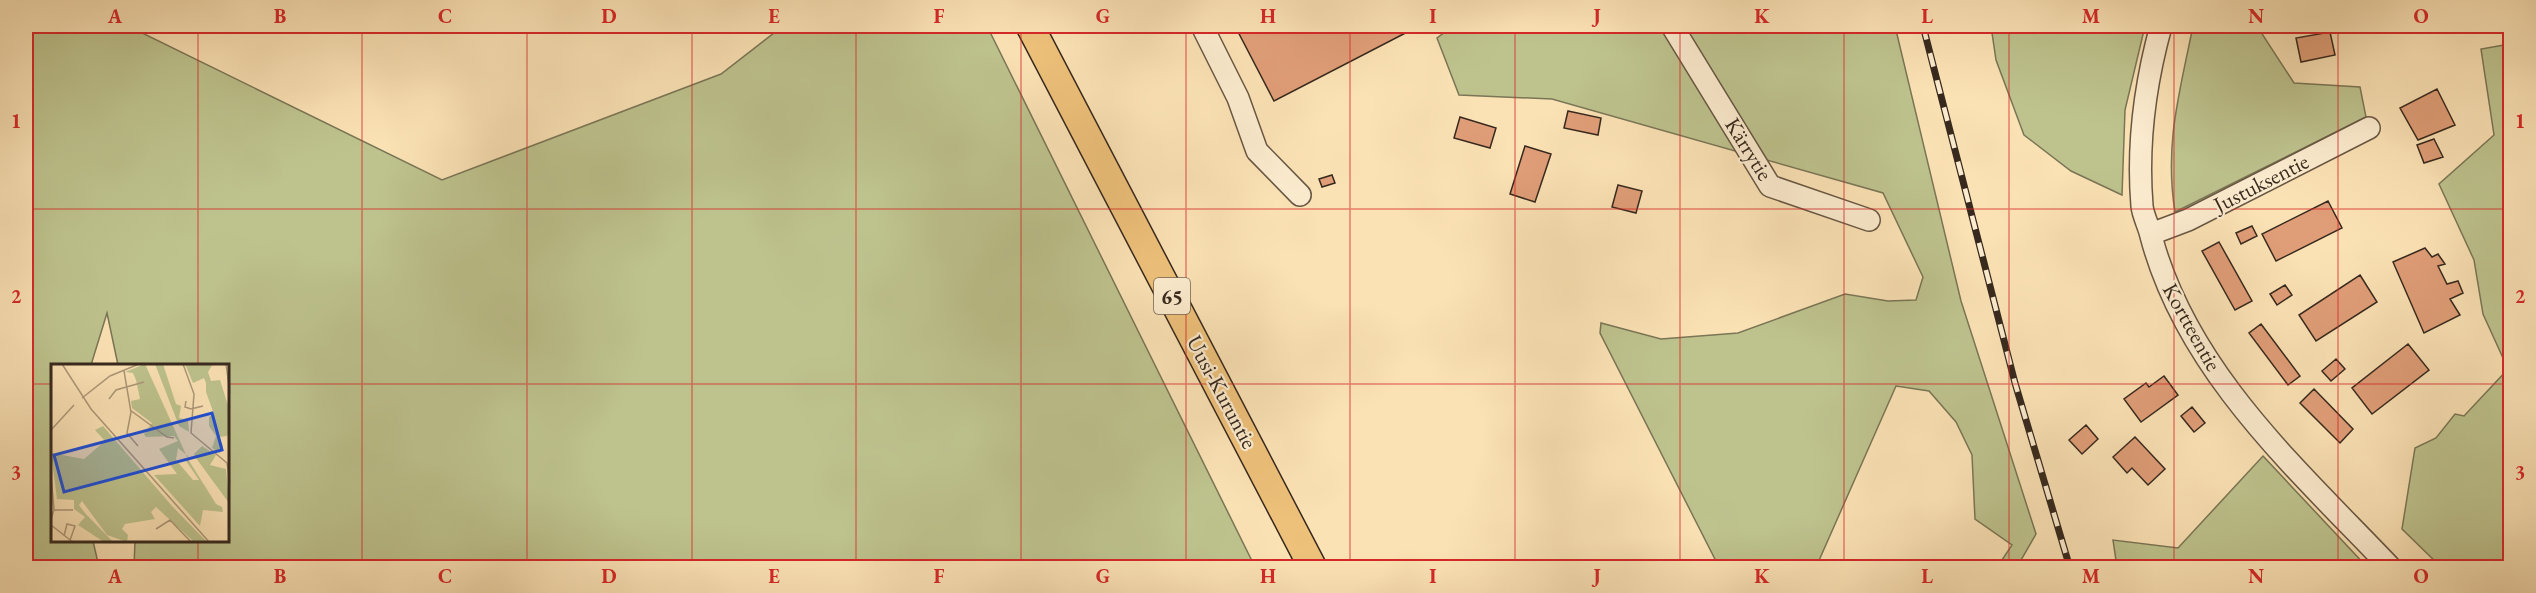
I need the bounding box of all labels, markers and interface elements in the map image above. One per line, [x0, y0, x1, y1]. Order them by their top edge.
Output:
text: A [107, 3, 123, 29]
text: B [274, 3, 286, 29]
text: C [438, 3, 452, 29]
text: D [601, 3, 617, 29]
text: E [768, 3, 780, 29]
text: F [934, 3, 945, 29]
text: G [1096, 3, 1110, 29]
text: H [1260, 3, 1276, 29]
text: I [1429, 3, 1437, 29]
text: J [1591, 3, 1601, 29]
text: K [1754, 3, 1770, 29]
text: L [1921, 3, 1933, 29]
text: M [2082, 3, 2100, 29]
text: N [2248, 3, 2264, 29]
text: O [2413, 3, 2429, 29]
text: 1 [11, 108, 21, 134]
text: 1 [2515, 108, 2525, 134]
street label: Kärrytie [1718, 112, 1780, 186]
street label: Justuksentie [2207, 146, 2314, 220]
road number: 65 [1154, 278, 1190, 314]
street label: Kortteentie [2156, 278, 2228, 377]
text: 2 [11, 283, 22, 309]
text: 2 [2515, 283, 2526, 309]
street label: Uusi-Kuruntie [1180, 330, 1264, 454]
inset map [51, 364, 230, 542]
text: 3 [11, 459, 21, 485]
text: 3 [2515, 459, 2525, 485]
text: A [107, 563, 123, 589]
text: B [274, 563, 286, 589]
text: C [438, 563, 452, 589]
text: D [601, 563, 617, 589]
text: E [768, 563, 780, 589]
text: F [934, 563, 945, 589]
text: G [1096, 563, 1110, 589]
text: H [1260, 563, 1276, 589]
text: I [1429, 563, 1437, 589]
text: J [1591, 563, 1601, 589]
text: K [1754, 563, 1770, 589]
text: L [1921, 563, 1933, 589]
text: M [2082, 563, 2100, 589]
text: N [2248, 563, 2264, 589]
text: O [2413, 563, 2429, 589]

